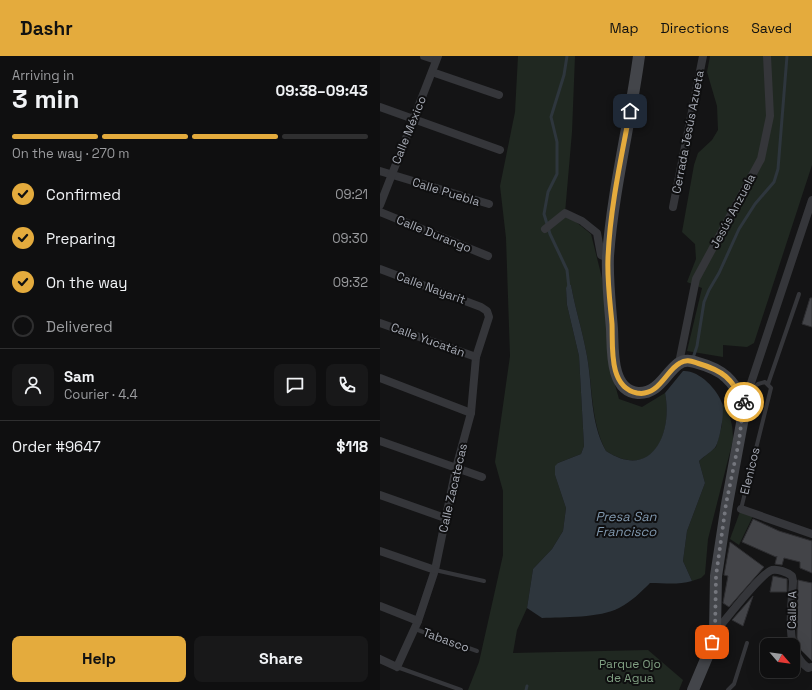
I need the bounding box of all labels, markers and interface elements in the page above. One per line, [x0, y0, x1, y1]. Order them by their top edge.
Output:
text: Dashr [20, 16, 73, 41]
text: Map [609, 19, 639, 37]
text: Directions [661, 19, 729, 37]
text: Saved [751, 19, 792, 37]
text: Arriving in [12, 67, 74, 84]
street label: Cerrada Jesús Azueta [668, 69, 708, 195]
text: 09:38–09:43 [276, 81, 368, 100]
text: 3 min [12, 82, 80, 116]
street label: Calle México [388, 93, 430, 167]
pin [613, 94, 647, 128]
icon: home [619, 100, 641, 122]
text: On the way · 270 m [12, 145, 130, 162]
street label: Jesús Anzuela [707, 171, 759, 251]
street label: Calle Puebla [410, 174, 482, 210]
icon: check [12, 183, 34, 205]
text: Confirmed [46, 185, 121, 204]
text: 09:21 [335, 186, 368, 203]
street label: Calle Durango [394, 212, 474, 256]
icon: check [12, 227, 34, 249]
text: Preparing [46, 229, 116, 248]
text: 09:30 [332, 230, 368, 247]
street label: Calle Nayarit [394, 268, 468, 308]
icon: check [12, 271, 34, 293]
text: On the way [46, 273, 127, 292]
text: 09:32 [333, 274, 368, 291]
text: Delivered [46, 317, 113, 336]
street label: Calle Yucatán [389, 319, 467, 361]
button: person [12, 364, 54, 406]
button: chat [274, 364, 316, 406]
button: phone [326, 364, 368, 406]
text: Sam [64, 367, 95, 386]
courier [724, 382, 764, 422]
text: Courier · 4.4 [64, 386, 138, 403]
icon: bike [733, 391, 755, 413]
text: Order #9647 [12, 437, 101, 456]
text: $118 [336, 437, 368, 456]
street label: Calle Zacatecas [435, 442, 471, 534]
street label: Elenicos [736, 446, 764, 496]
water label: Presa San Francisco [595, 508, 658, 540]
street label: Calle A [784, 590, 800, 629]
street label: Tabasco [421, 624, 471, 656]
pin [695, 625, 729, 659]
icon: bag [701, 631, 723, 653]
button: Help [12, 636, 186, 682]
button: Share [194, 636, 368, 682]
north arrow [760, 638, 800, 678]
map controls [760, 638, 800, 678]
park label: Parque Ojo de Agua [599, 656, 661, 686]

